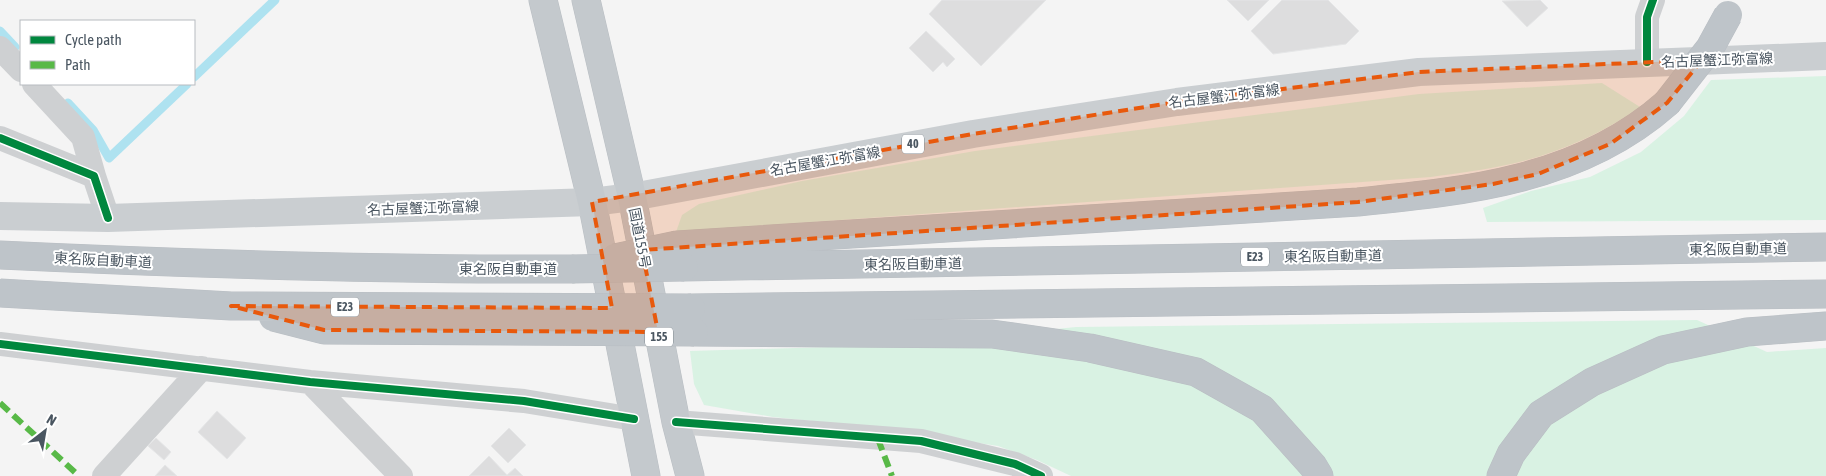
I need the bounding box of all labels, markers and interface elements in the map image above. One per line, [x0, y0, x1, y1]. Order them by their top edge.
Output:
legend [20, 20, 195, 85]
text: Cycle path [65, 31, 122, 48]
street label: 名古屋蟹江弥富線 [1661, 50, 1773, 70]
text: Path [65, 56, 91, 73]
street label: 名古屋蟹江弥富線 [1167, 81, 1281, 111]
road number: 40 [902, 134, 924, 154]
street label: 名古屋蟹江弥富線 [768, 143, 882, 179]
street label: 名古屋蟹江弥富線 [367, 198, 479, 218]
street label: 国道155号 [626, 206, 654, 270]
street label: 東名阪自動車道 [1689, 240, 1787, 258]
street label: 東名阪自動車道 [1284, 247, 1382, 265]
road number: E23 [1241, 248, 1269, 266]
street label: 東名阪自動車道 [54, 249, 152, 271]
street label: 東名阪自動車道 [864, 255, 962, 273]
street label: 東名阪自動車道 [459, 261, 557, 277]
road number: E23 [331, 298, 359, 316]
road number: 155 [645, 328, 673, 347]
north arrow [20, 406, 70, 456]
text: N [44, 411, 59, 429]

